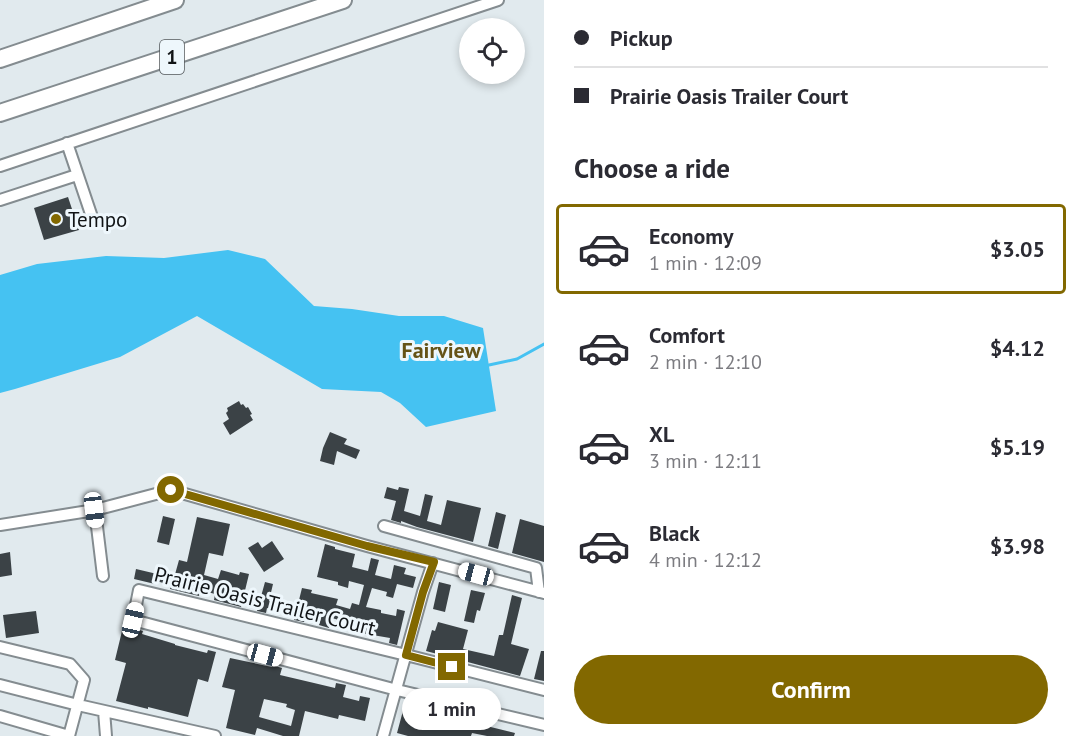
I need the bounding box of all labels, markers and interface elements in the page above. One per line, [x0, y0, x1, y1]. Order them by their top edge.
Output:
map controls [459, 18, 525, 84]
button: locate [459, 18, 525, 84]
text: Pickup [610, 24, 673, 52]
road number: 1 [160, 40, 184, 74]
text: Prairie Oasis Trailer Court [610, 82, 848, 110]
text: Choose a ride [574, 151, 730, 185]
place label: Tempo [68, 206, 127, 233]
marker: Tempo [49, 212, 63, 226]
icon: car [577, 222, 631, 276]
text: Economy [649, 222, 733, 250]
text: $3.05 [990, 235, 1045, 263]
text: 1 min · 12:09 [649, 250, 762, 276]
icon: car [577, 321, 631, 375]
text: Comfort [649, 321, 725, 349]
text: $4.12 [990, 334, 1045, 362]
district label: Fairview [401, 336, 482, 364]
text: 2 min · 12:10 [649, 349, 762, 375]
icon: car [577, 420, 631, 474]
text: XL [649, 420, 674, 448]
text: $5.19 [990, 433, 1045, 461]
text: 3 min · 12:11 [649, 448, 762, 474]
route start [157, 476, 184, 503]
car [83, 491, 105, 529]
icon: car [577, 519, 631, 573]
text: Black [649, 519, 700, 547]
text: $3.98 [990, 532, 1045, 560]
text: 4 min · 12:12 [649, 547, 762, 573]
street label: Prairie Oasis Trailer Court [152, 560, 378, 642]
car [456, 561, 496, 587]
car [120, 600, 146, 640]
car [245, 642, 285, 668]
route end [438, 653, 465, 680]
button: Confirm [574, 655, 1048, 724]
callout: 1 min [402, 688, 502, 730]
text: 1 min [427, 696, 476, 722]

